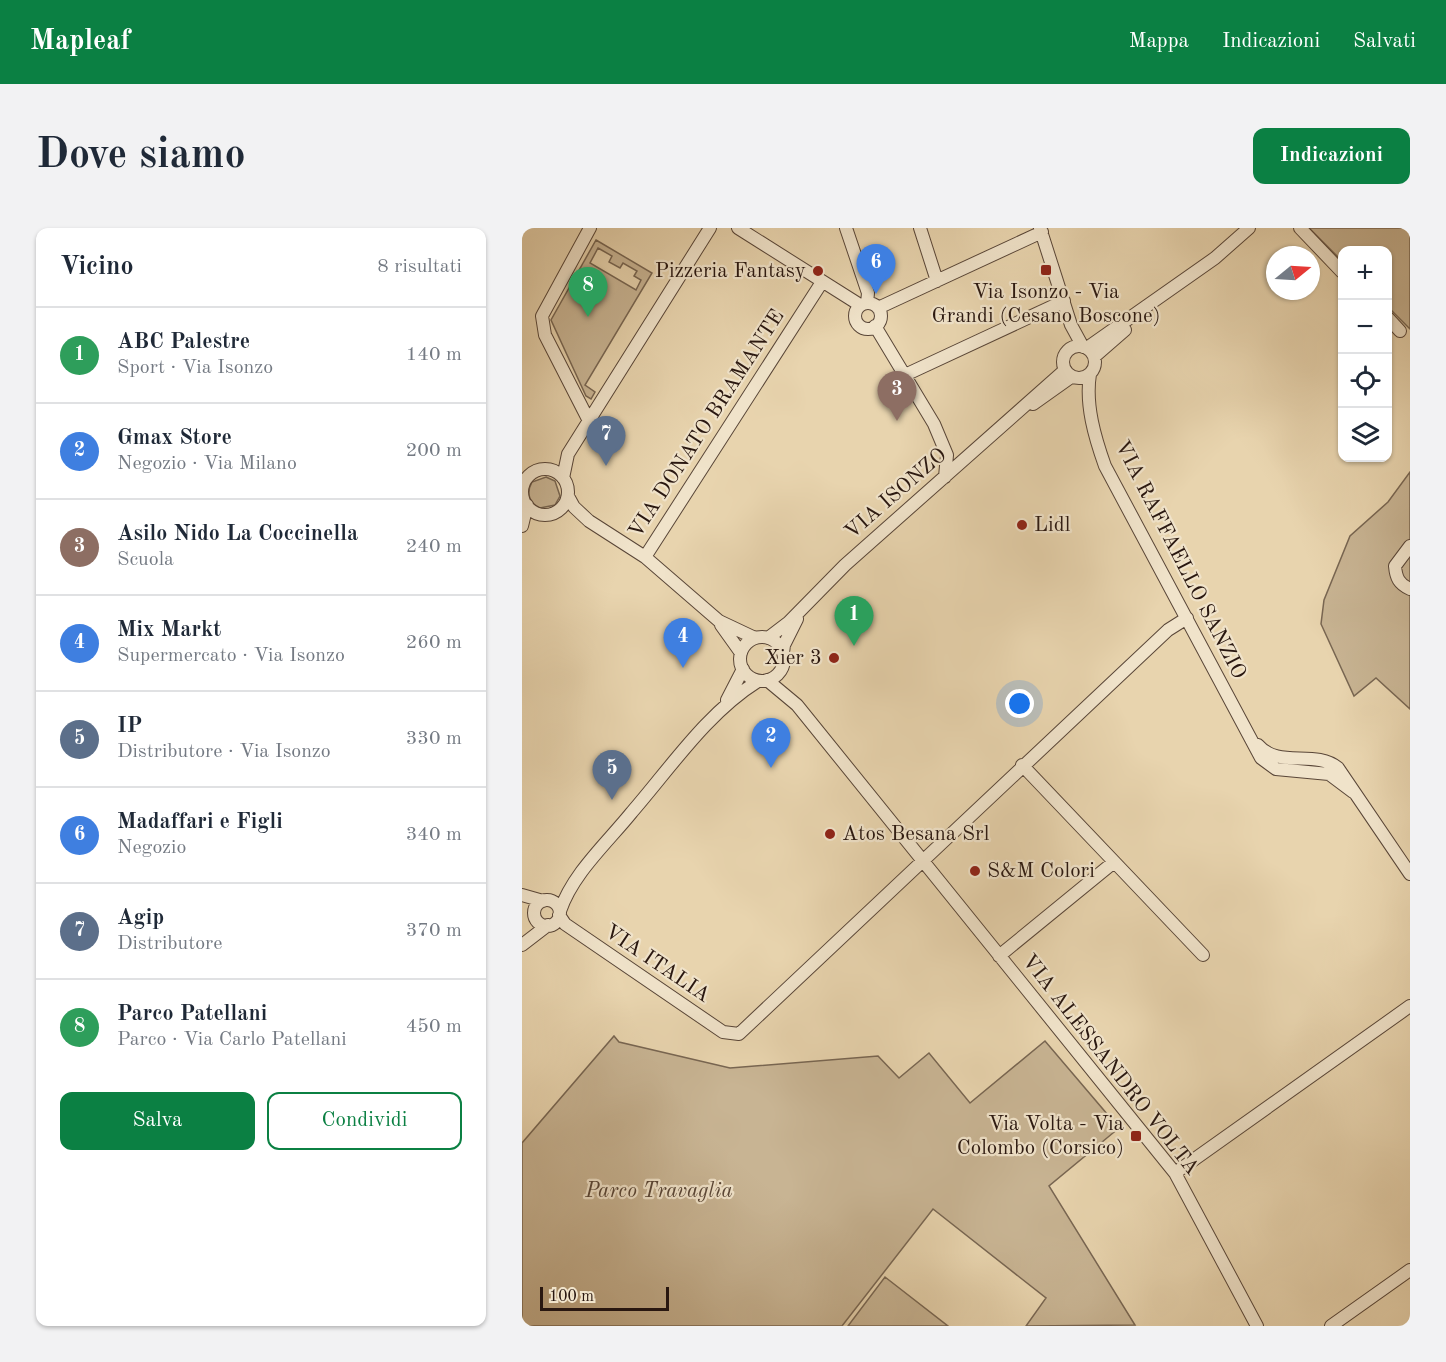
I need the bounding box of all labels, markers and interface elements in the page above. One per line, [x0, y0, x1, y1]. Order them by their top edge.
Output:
text: Mapleaf [30, 28, 130, 56]
text: Mappa [1129, 31, 1189, 52]
text: Indicazioni [1222, 31, 1320, 52]
text: Salvati [1353, 31, 1416, 52]
button: Indicazioni [1253, 128, 1410, 184]
text: Dove siamo [36, 135, 246, 177]
pin: 6 [856, 244, 896, 294]
north arrow [1266, 246, 1320, 300]
map controls [1338, 246, 1392, 462]
button: + [1338, 246, 1392, 300]
text: Vicino [60, 254, 134, 280]
text: 8 risultati [377, 257, 462, 277]
place label: Pizzeria Fantasy [655, 261, 806, 282]
marker: Via Isonzo - Via Grandi (Cesano Boscone) [1039, 263, 1053, 277]
marker: Pizzeria Fantasy [811, 264, 825, 278]
pin: 8 [568, 268, 608, 317]
place label: Via Isonzo - Via Grandi (Cesano Boscone) [932, 282, 1160, 327]
button: − [1338, 300, 1392, 354]
street label: VIA DONATO BRAMANTE [625, 306, 789, 542]
text: ABC Palestre [117, 331, 250, 353]
text: 1 [74, 345, 85, 365]
text: 140 m [406, 345, 462, 365]
button: locate [1338, 354, 1392, 408]
text: Sport · Via Isonzo [117, 358, 273, 378]
pin: 3 [878, 372, 916, 421]
button: layers [1338, 408, 1392, 462]
pin: 7 [586, 416, 626, 466]
text: Gmax Store [117, 427, 232, 449]
street label: VIA RAFFAELLO SANZIO [1111, 437, 1249, 683]
text: 2 [74, 441, 85, 461]
text: 200 m [406, 441, 462, 461]
street label: VIA ISONZO [841, 444, 951, 544]
text: Negozio · Via Milano [117, 454, 297, 474]
place label: Lidl [1034, 515, 1071, 536]
marker: Lidl [1015, 518, 1029, 532]
text: Asilo Nido La Coccinella [117, 523, 358, 545]
text: 3 [74, 537, 85, 557]
text: 240 m [406, 537, 462, 557]
text: Scuola [117, 550, 174, 570]
pin: 1 [834, 596, 874, 646]
pin: 4 [664, 618, 702, 668]
text: Mix Markt [117, 619, 221, 641]
text: 4 [74, 633, 85, 653]
text: 260 m [406, 633, 462, 653]
text: Supermercato · Via Isonzo [117, 646, 345, 666]
place label: Xier 3 [764, 648, 822, 669]
marker: Xier 3 [827, 651, 841, 665]
your location [1005, 689, 1034, 718]
text: IP [117, 715, 142, 737]
pin: 2 [752, 718, 790, 768]
text: 5 [74, 729, 85, 749]
text: 330 m [406, 729, 462, 749]
text: Distributore · Via Isonzo [117, 742, 331, 762]
pin: 5 [592, 750, 632, 800]
text: Madaffari e Figli [117, 811, 283, 833]
place label: Atos Besana Srl [842, 824, 990, 845]
text: 6 [74, 825, 85, 845]
text: 340 m [406, 825, 462, 845]
marker: Atos Besana Srl [823, 827, 837, 841]
text: Negozio [117, 838, 186, 858]
place label: S&M Colori [987, 861, 1095, 882]
marker: S&M Colori [968, 864, 982, 878]
text: Agip [117, 907, 164, 929]
text: 7 [74, 921, 85, 941]
text: 370 m [406, 921, 462, 941]
street label: VIA ITALIA [600, 921, 714, 1007]
text: Distributore [117, 934, 223, 954]
street label: VIA ALESSANDRO VOLTA [1017, 951, 1203, 1179]
text: Parco Patellani [117, 1003, 267, 1025]
text: 8 [74, 1017, 85, 1037]
text: 450 m [406, 1017, 462, 1037]
text: Parco · Via Carlo Patellani [117, 1030, 347, 1050]
button: Salva [60, 1092, 255, 1150]
button: Condividi [267, 1092, 462, 1150]
place label: Via Volta - Via Colombo (Corsico) [957, 1114, 1124, 1159]
marker: Via Volta - Via Colombo (Corsico) [1129, 1129, 1143, 1143]
park label: Parco Travaglia [584, 1181, 733, 1202]
scale bar [540, 1284, 669, 1312]
text: 100 m [549, 1289, 594, 1305]

